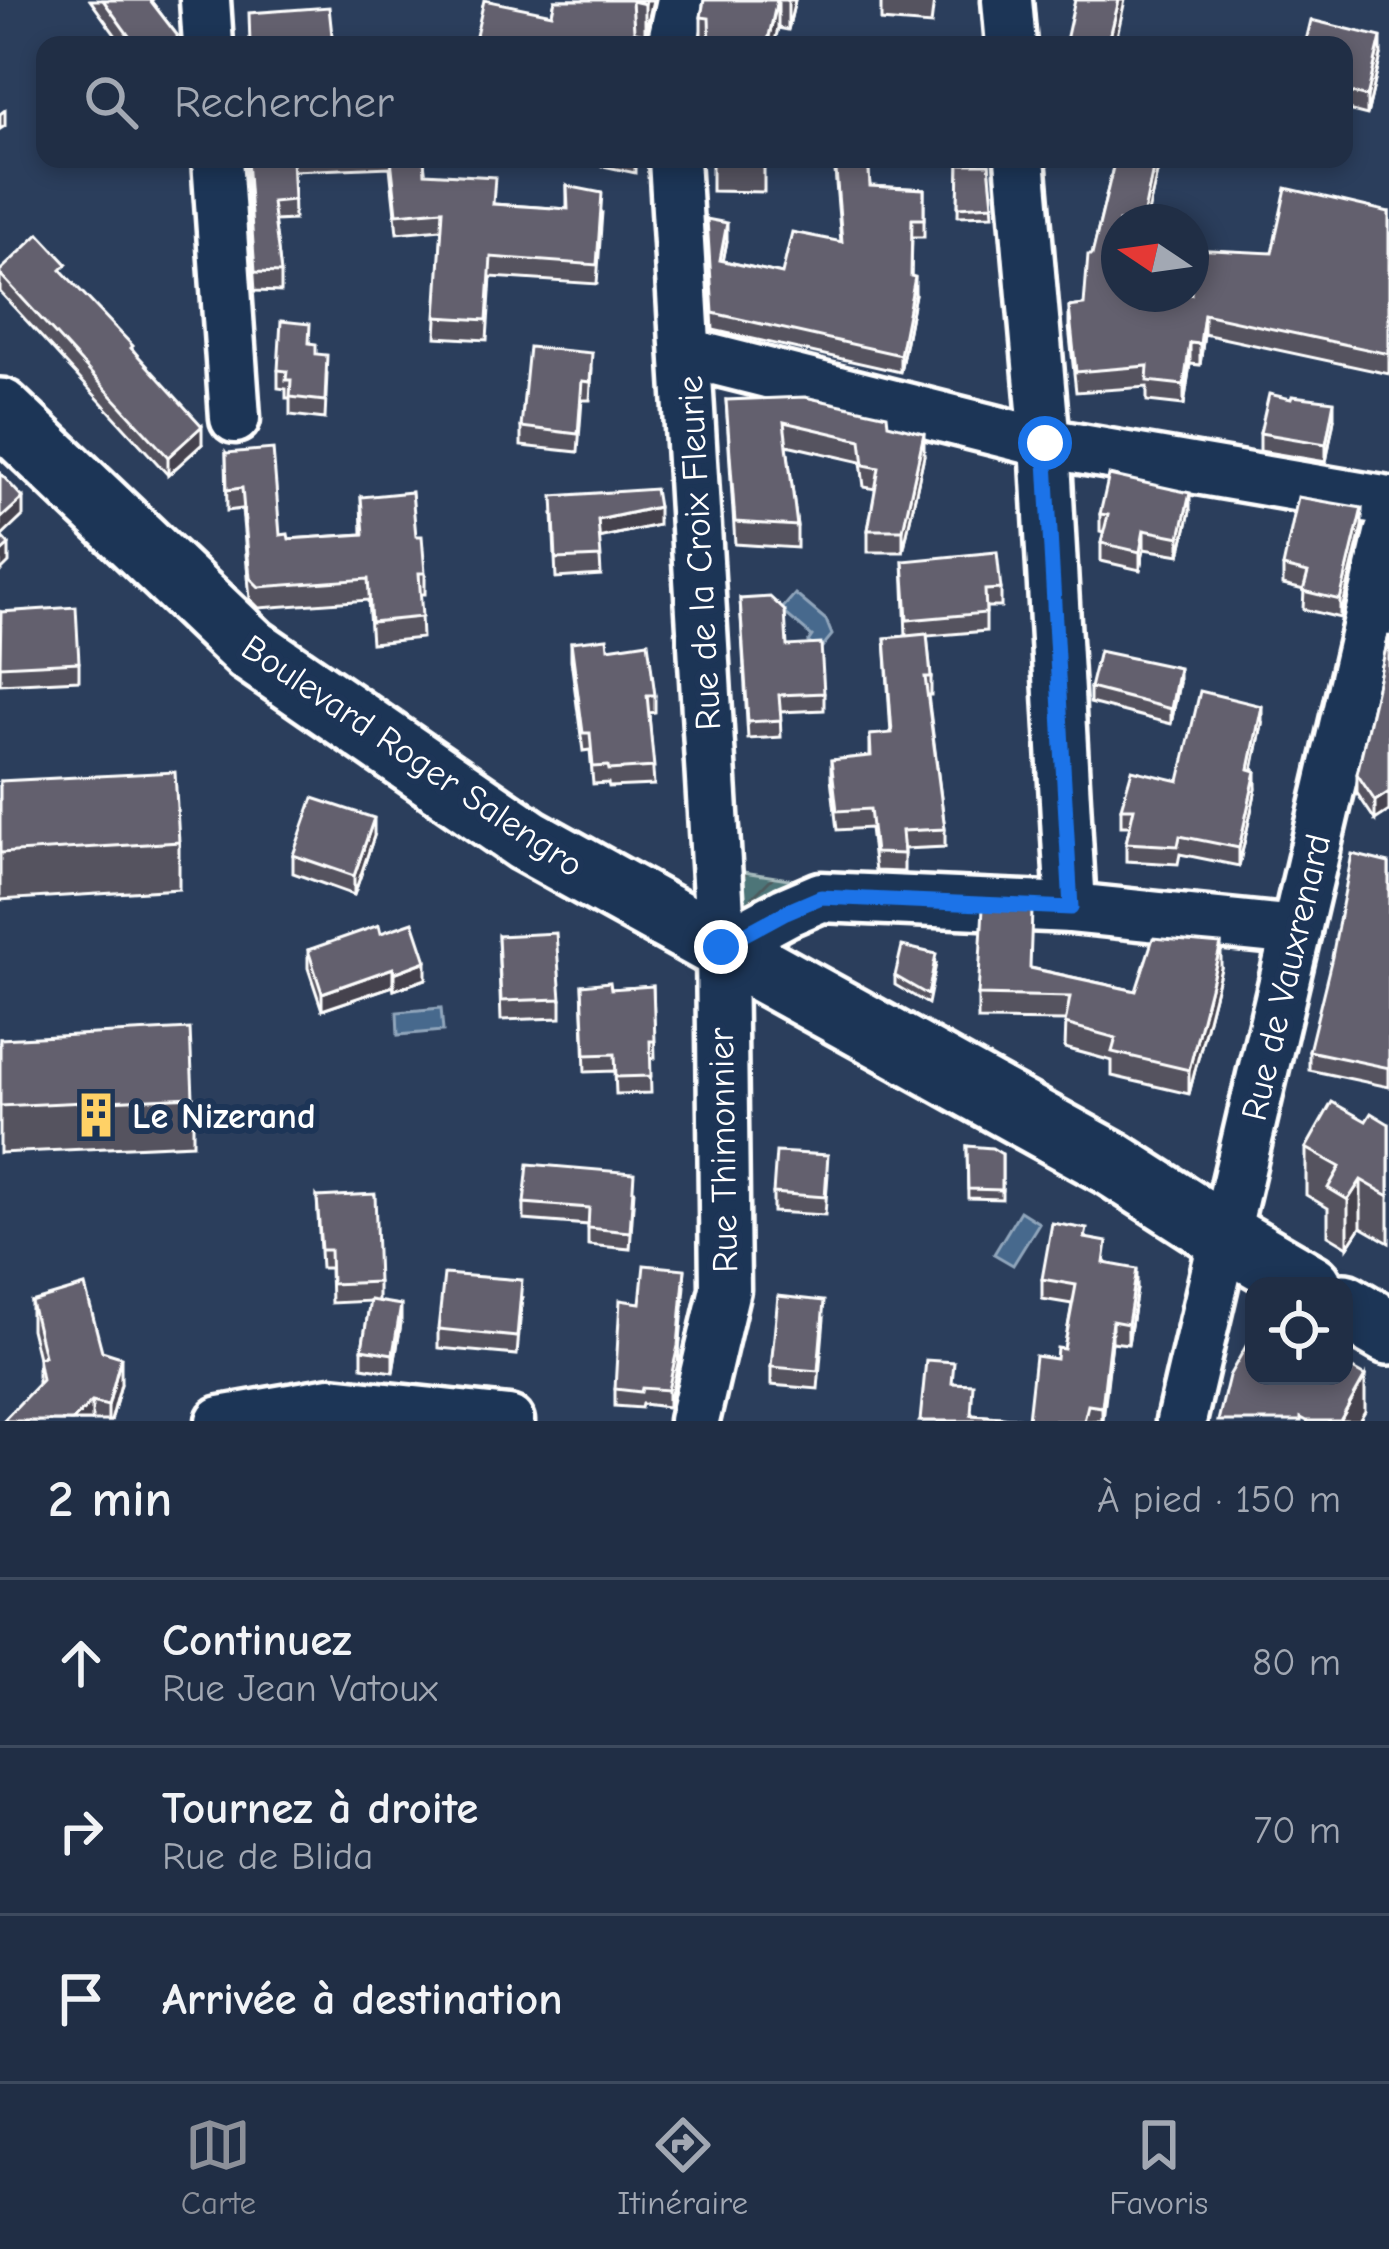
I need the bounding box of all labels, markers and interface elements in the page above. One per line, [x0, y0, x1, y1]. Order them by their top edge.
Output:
search box [36, 36, 1353, 168]
icon: search [78, 69, 144, 135]
text: Rechercher [174, 76, 394, 128]
north arrow [1101, 204, 1209, 312]
street label: Rue de la Croix Fleurie [670, 374, 729, 731]
route start [1018, 416, 1072, 470]
street label: Boulevard Roger Salengro [234, 627, 590, 886]
street label: Rue de Vauxrenard [1234, 830, 1339, 1125]
route end [694, 920, 748, 974]
street label: Rue Thimonnier [701, 1026, 746, 1273]
building icon: Le Nizerand [71, 1090, 121, 1140]
place label: Le Nizerand [132, 1096, 316, 1137]
map controls [1245, 1277, 1353, 1385]
button: locate [1245, 1277, 1353, 1385]
text: 2 min [48, 1470, 172, 1529]
text: À pied · 150 m [1097, 1477, 1341, 1522]
text: Continuez [162, 1614, 352, 1666]
icon: ahead [48, 1630, 114, 1696]
text: 80 m [1252, 1640, 1341, 1685]
text: Rue Jean Vatoux [162, 1666, 438, 1711]
text: Tournez à droite [162, 1782, 478, 1834]
icon: right [48, 1798, 114, 1864]
text: 70 m [1254, 1808, 1341, 1853]
text: Rue de Blida [162, 1834, 373, 1879]
icon: arrive [48, 1966, 114, 2032]
text: Arrivée à destination [162, 1973, 563, 2025]
tab: Carte [181, 2112, 256, 2222]
tab: Itinéraire [617, 2112, 748, 2222]
tab: Favoris [1109, 2112, 1208, 2222]

